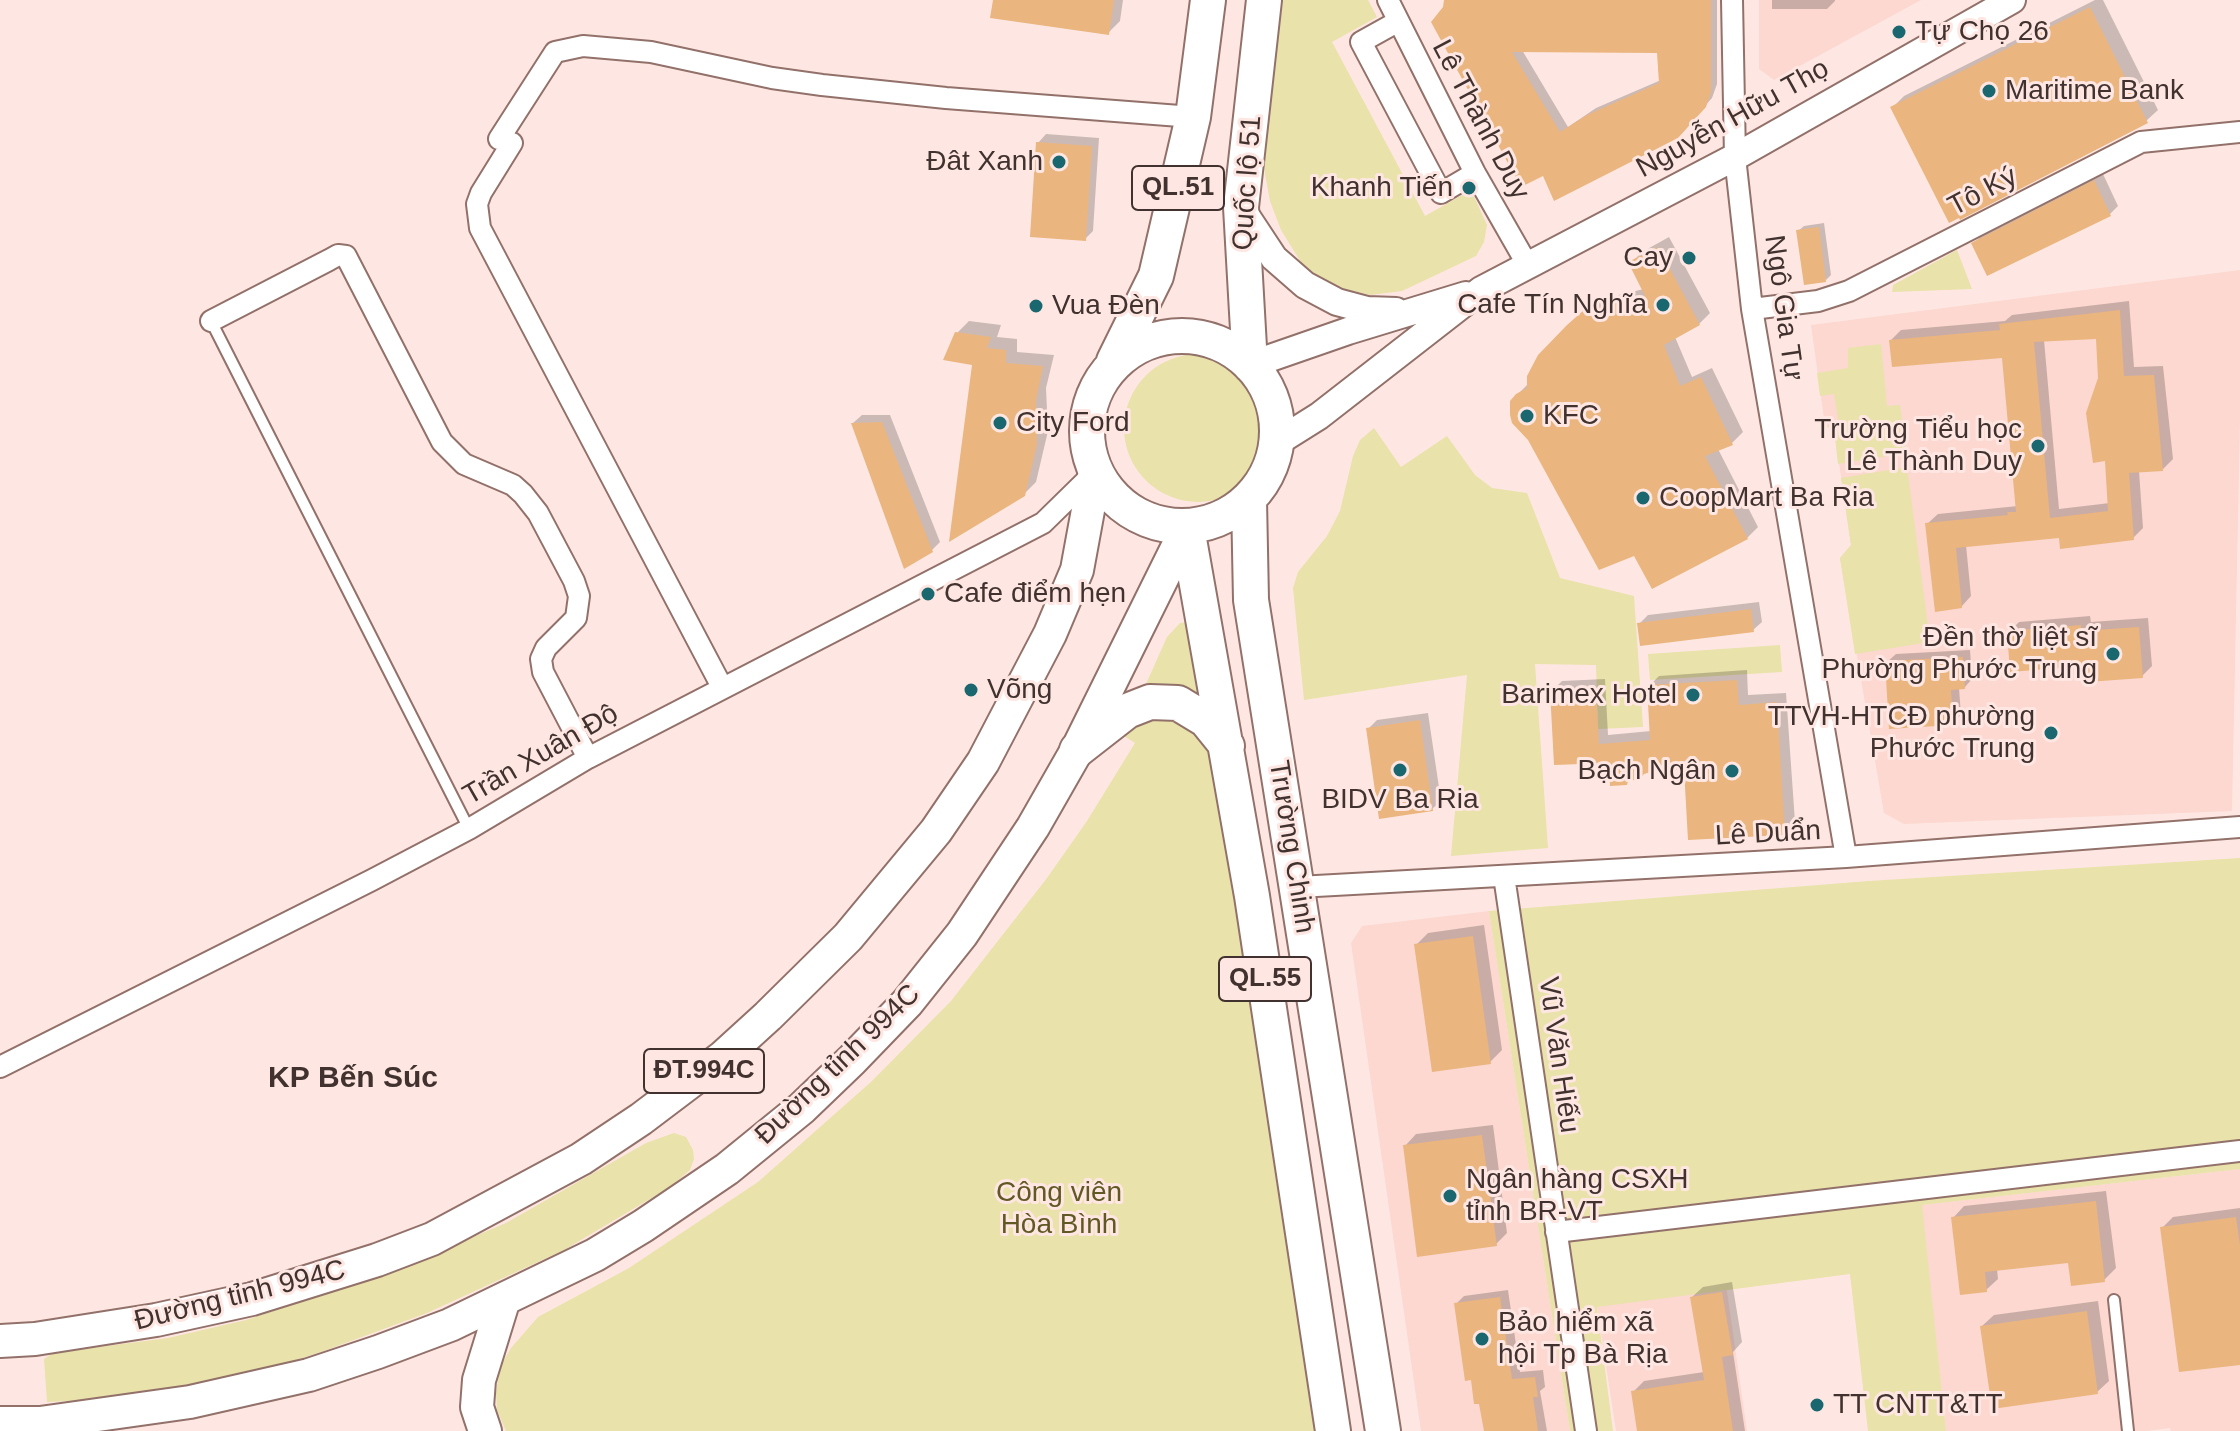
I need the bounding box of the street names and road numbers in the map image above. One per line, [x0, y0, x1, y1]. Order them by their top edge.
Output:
street label: Lê Thành Duy [1424, 34, 1536, 206]
street label: Nguyễn Hữu Thọ [1631, 52, 1835, 186]
street label: Quốc lộ 51 [1227, 114, 1269, 252]
street label: Tô Ký [1943, 160, 2023, 224]
road number: QL.51 [1132, 166, 1224, 210]
street label: Ngô Gia Tự [1756, 233, 1810, 383]
street label: Trần Xuân Độ [458, 697, 624, 813]
street label: Trường Chinh [1261, 758, 1321, 936]
street label: Lê Duẩn [1714, 814, 1822, 854]
road number: QL.55 [1219, 957, 1311, 1001]
street label: Vũ Văn Hiếu [1530, 975, 1586, 1135]
street label: Đường tỉnh 994C [749, 978, 927, 1152]
road number: ĐT.994C [644, 1049, 764, 1093]
street label: Đường tỉnh 994C [131, 1254, 349, 1338]

